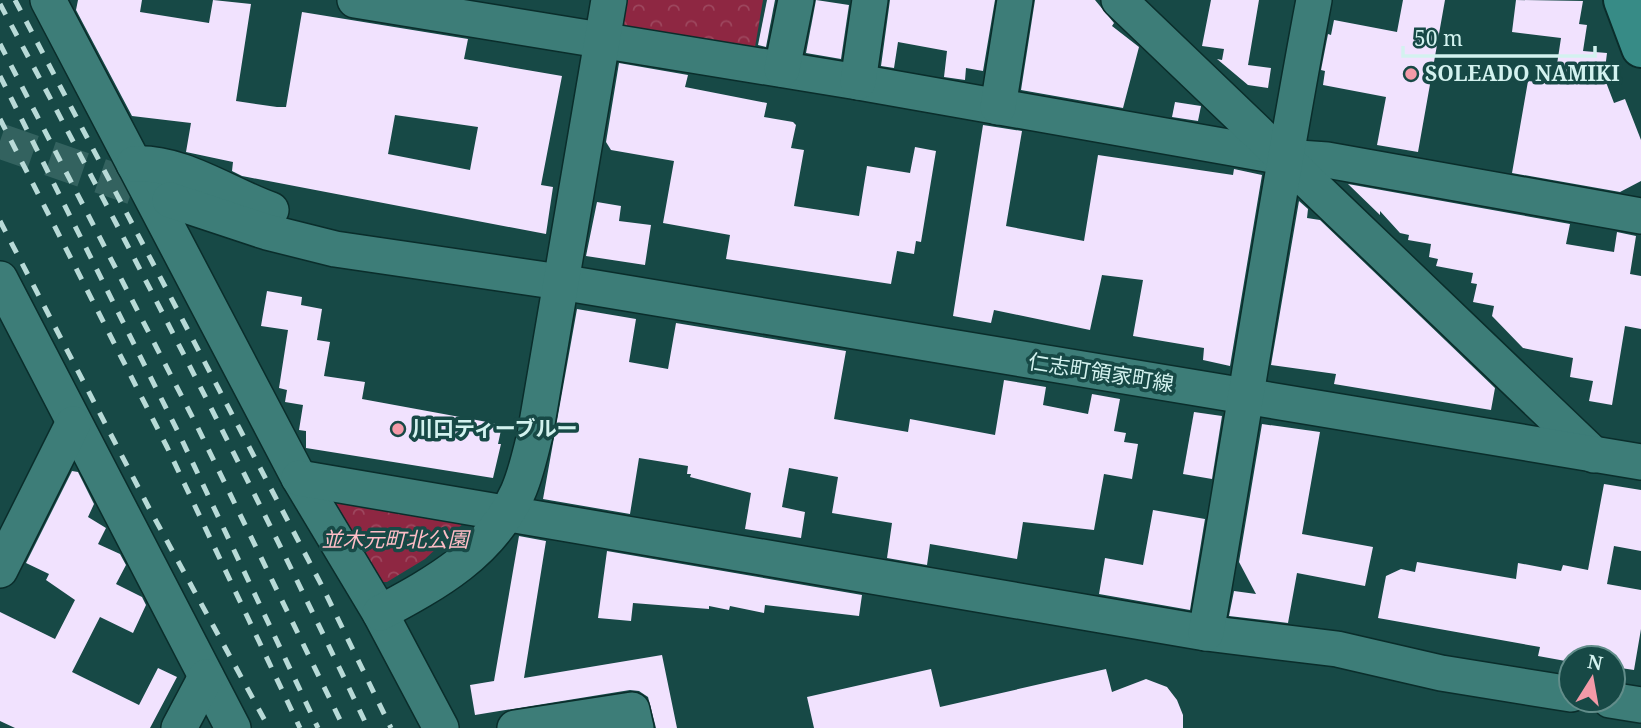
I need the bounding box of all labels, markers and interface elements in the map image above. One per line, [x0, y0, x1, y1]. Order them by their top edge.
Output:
scale bar [1403, 14, 1596, 58]
text: 50 m [1414, 24, 1463, 52]
place label: SOLEADO NAMIKI [1425, 59, 1620, 87]
marker: SOLEADO NAMIKI [1403, 66, 1419, 82]
street label: 仁志町領家町線 [1026, 347, 1176, 397]
place label: 川口ティーブルー [412, 414, 577, 442]
marker: 川口ティーブルー [390, 421, 406, 437]
park label: 並木元町北公園 [322, 525, 471, 553]
north arrow [1557, 644, 1627, 714]
text: N [1585, 648, 1605, 677]

